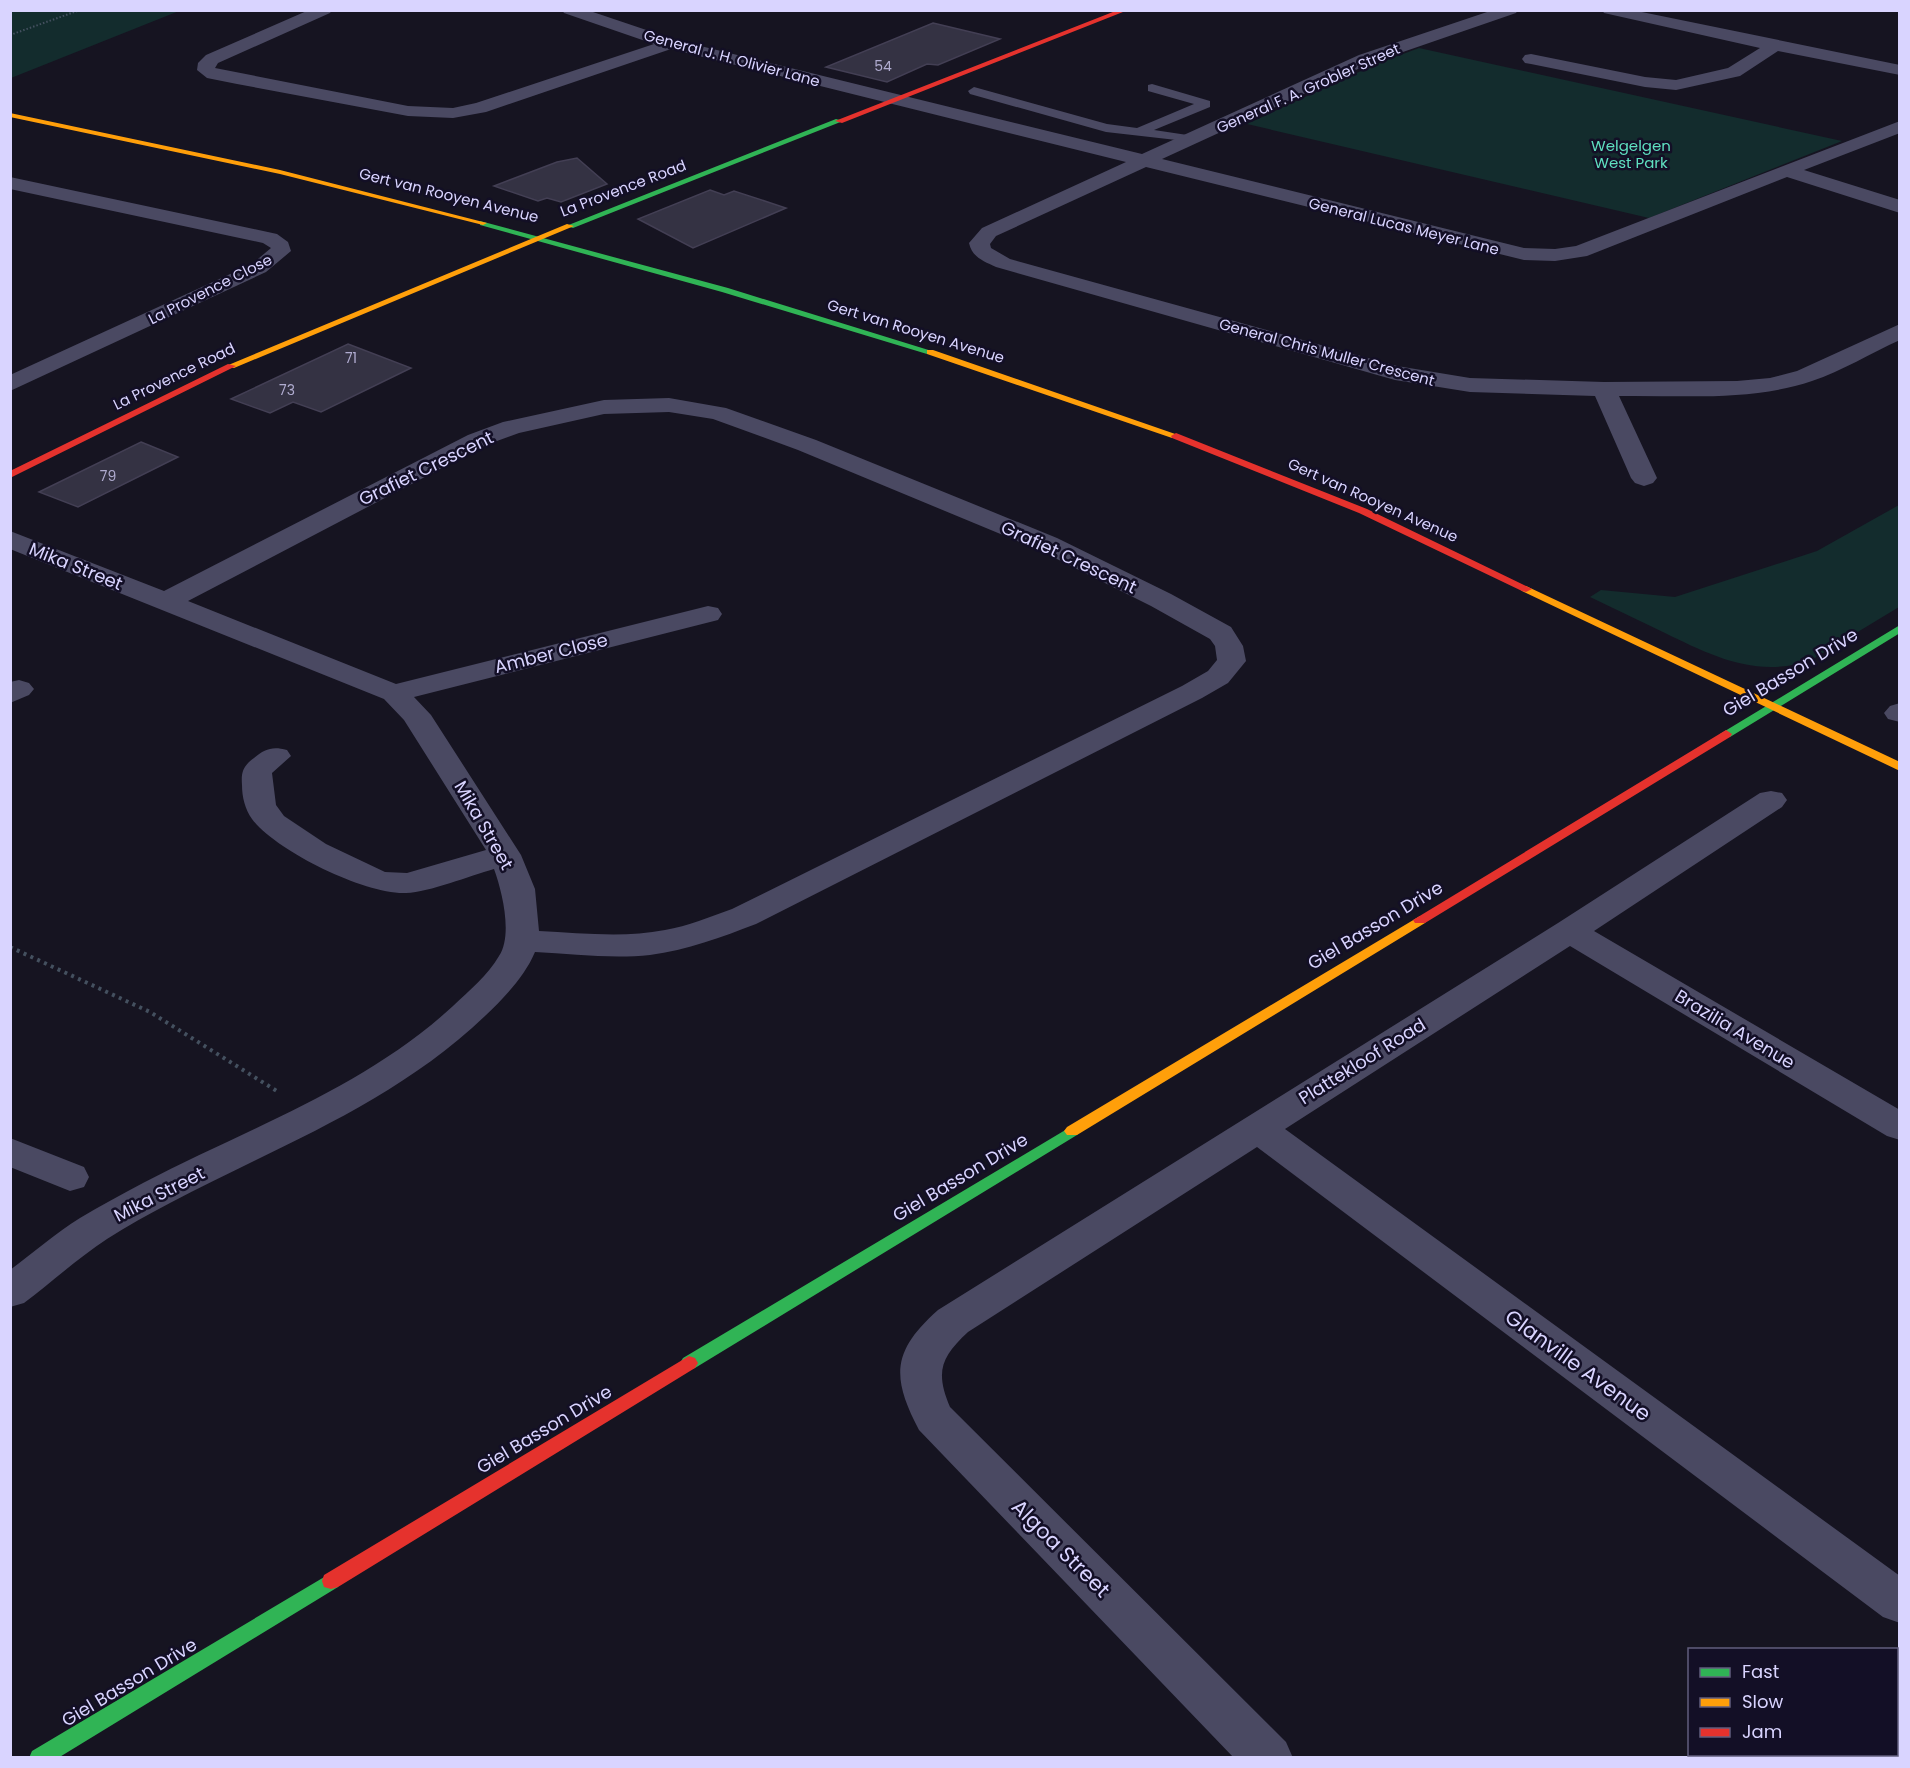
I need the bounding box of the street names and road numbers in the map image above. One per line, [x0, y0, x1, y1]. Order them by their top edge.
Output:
street label: General J. H. Olivier Lane [642, 24, 822, 92]
street label: General F. A. Grobler Street [1213, 38, 1403, 138]
street label: La Provence Road [557, 154, 689, 222]
street label: Gert van Rooyen Avenue [357, 163, 541, 227]
street label: General Lucas Meyer Lane [1307, 192, 1501, 260]
street label: La Provence Close [145, 249, 275, 329]
street label: Gert van Rooyen Avenue [825, 294, 1007, 368]
street label: General Chris Muller Crescent [1217, 313, 1437, 391]
street label: La Provence Road [110, 337, 238, 415]
street label: Grafiet Crescent [354, 425, 498, 511]
street label: Gert van Rooyen Avenue [1285, 453, 1461, 547]
street label: Grafiet Crescent [997, 515, 1141, 599]
street label: Mika Street [25, 536, 127, 596]
street label: Giel Basson Drive [1718, 622, 1862, 722]
street label: Amber Close [492, 627, 610, 679]
street label: Mika Street [448, 776, 520, 874]
street label: Giel Basson Drive [1303, 875, 1447, 975]
street label: Brazilia Avenue [1670, 983, 1800, 1075]
street label: Plattekloof Road [1294, 1012, 1430, 1110]
street label: Giel Basson Drive [888, 1127, 1032, 1227]
street label: Mika Street [109, 1160, 209, 1228]
street label: Glanville Avenue [1499, 1302, 1657, 1428]
street label: Giel Basson Drive [472, 1379, 616, 1479]
street label: Algoa Street [1005, 1492, 1117, 1604]
street label: Giel Basson Drive [57, 1632, 201, 1732]

